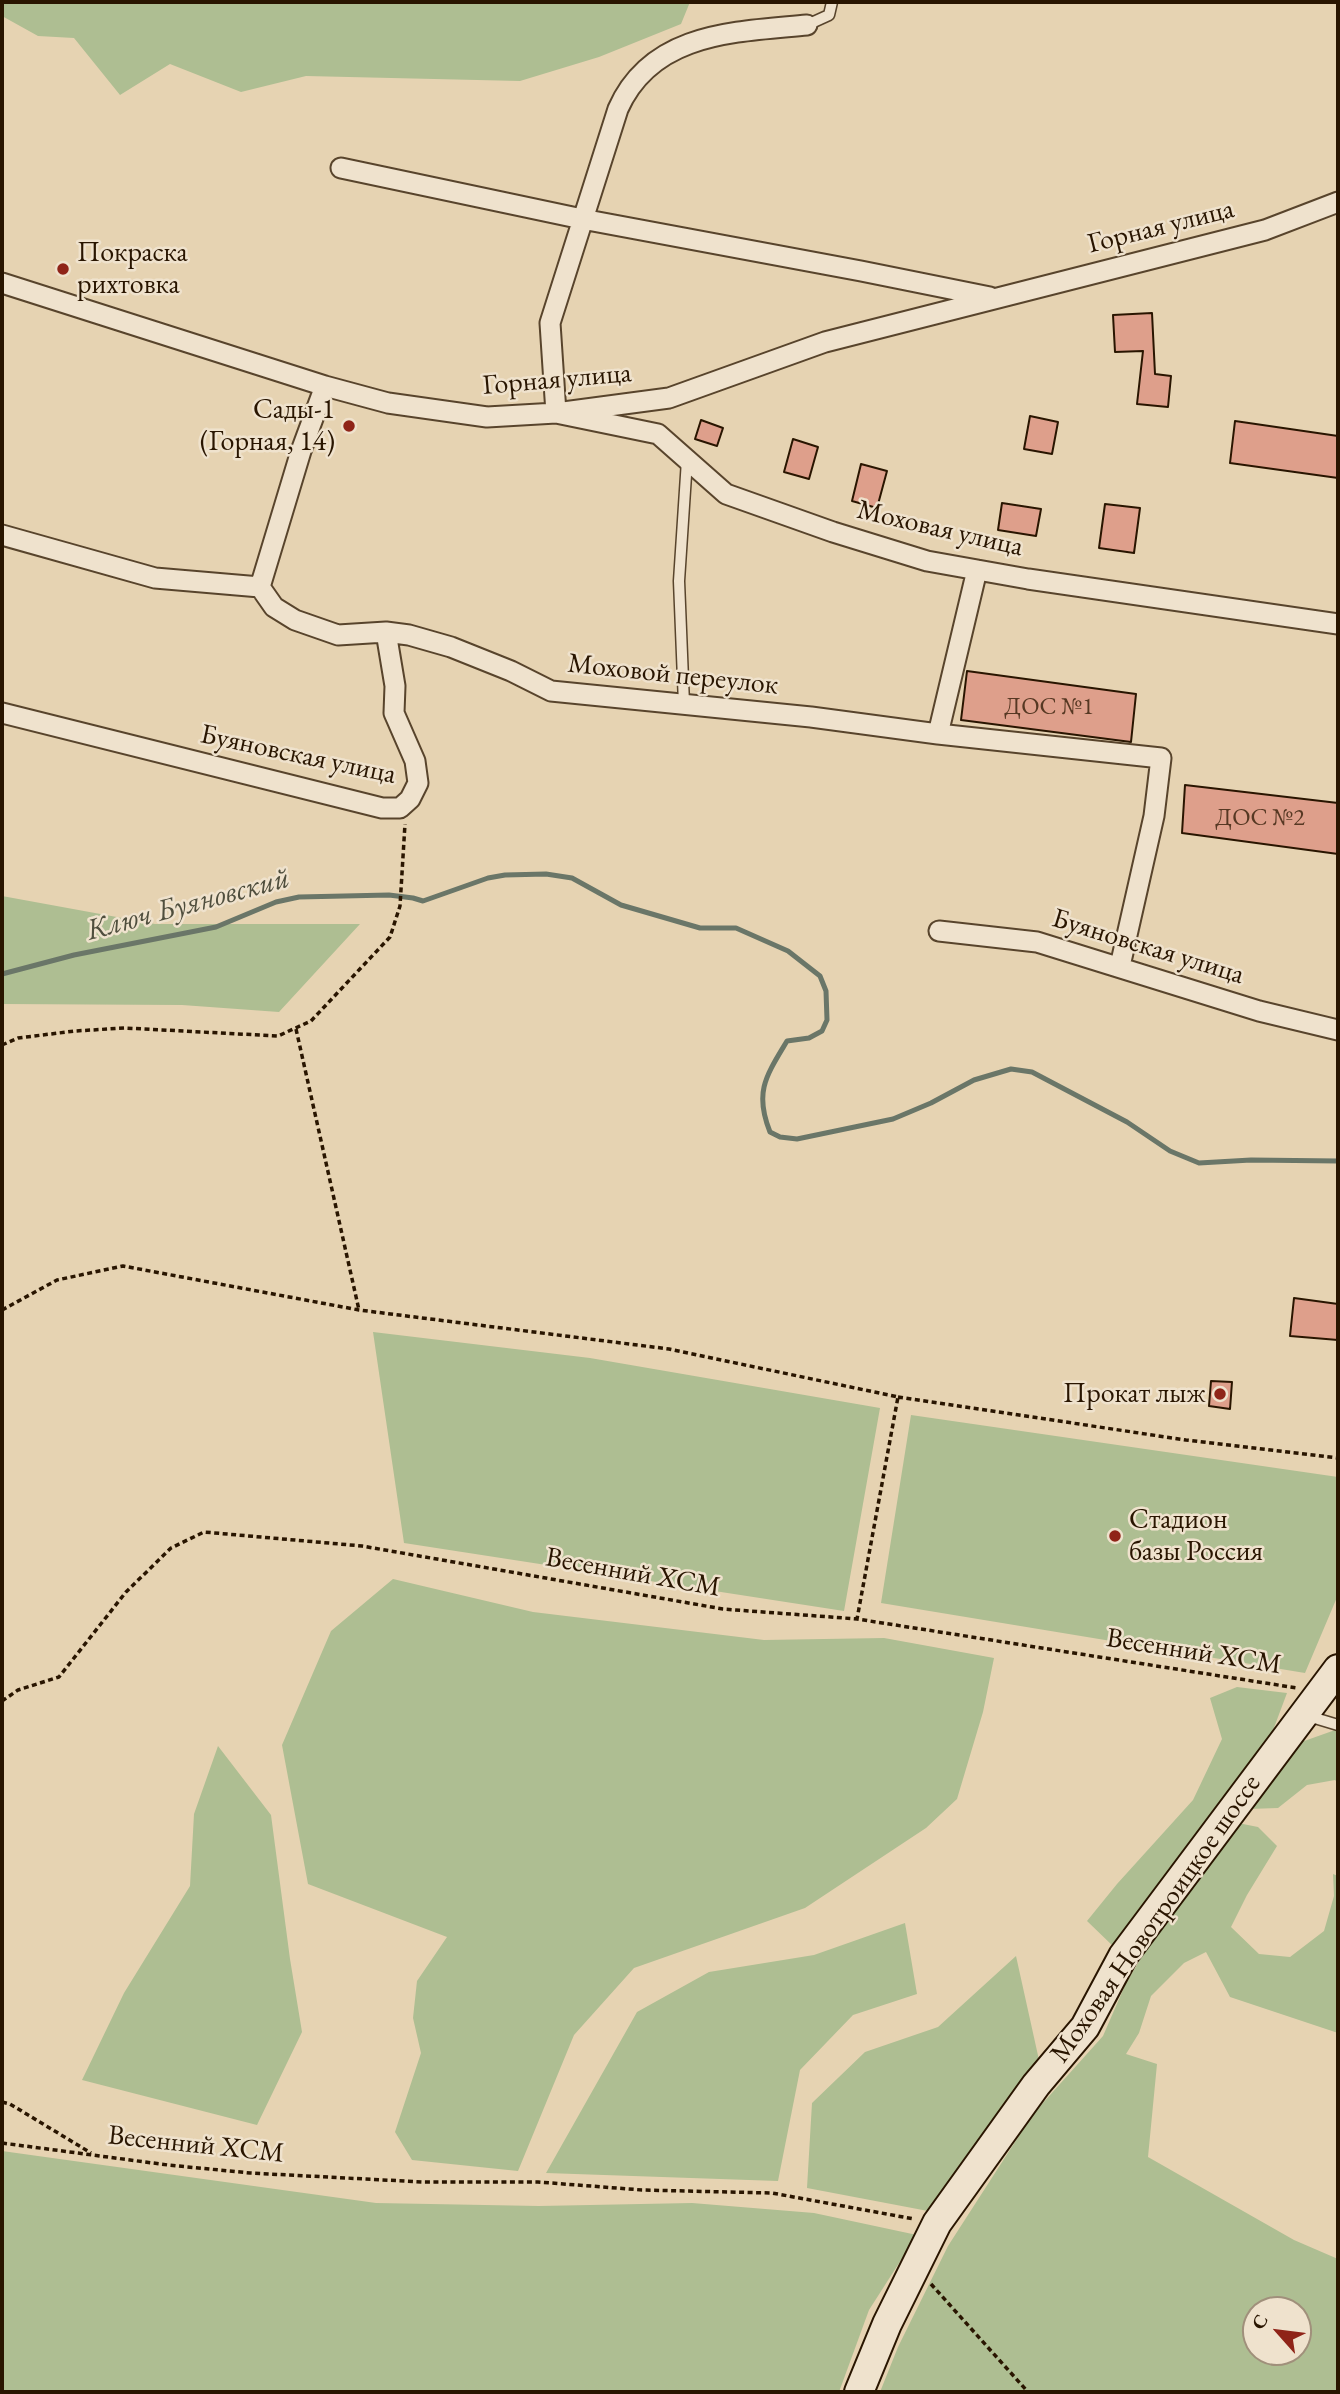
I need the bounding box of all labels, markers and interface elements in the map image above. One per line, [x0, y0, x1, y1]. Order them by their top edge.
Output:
street label: Горная улица [1084, 193, 1238, 261]
place label: Покраска рихтовка [77, 236, 188, 302]
marker: Покраска рихтовка [55, 261, 71, 277]
street label: Горная улица [481, 357, 633, 403]
place label: Сады-1 (Горная, 14) [200, 393, 335, 459]
marker: Сады-1 (Горная, 14) [341, 418, 357, 434]
street label: Моховая улица [854, 494, 1026, 564]
street label: Моховой переулок [566, 647, 780, 703]
house number: ДОС №1 [1004, 693, 1094, 721]
street label: Буяновская улица [197, 718, 399, 792]
house number: ДОС №2 [1215, 804, 1305, 832]
water label: Ключ Буяновский [83, 861, 293, 949]
street label: Буяновская улица [1048, 902, 1248, 992]
place label: Прокат лыж [1063, 1377, 1206, 1411]
marker: Прокат лыж [1212, 1386, 1228, 1402]
place label: Стадион базы Россия [1129, 1503, 1263, 1569]
marker: Стадион базы Россия [1107, 1528, 1123, 1544]
street label: Весенний ХСМ [543, 1541, 723, 1605]
street label: Весенний ХСМ [1104, 1622, 1284, 1682]
street label: Моховая Новотроицкое шоссе [1044, 1768, 1268, 2070]
street label: Весенний ХСМ [106, 2119, 286, 2171]
north arrow [1242, 2296, 1312, 2366]
text: С [1246, 2310, 1274, 2334]

